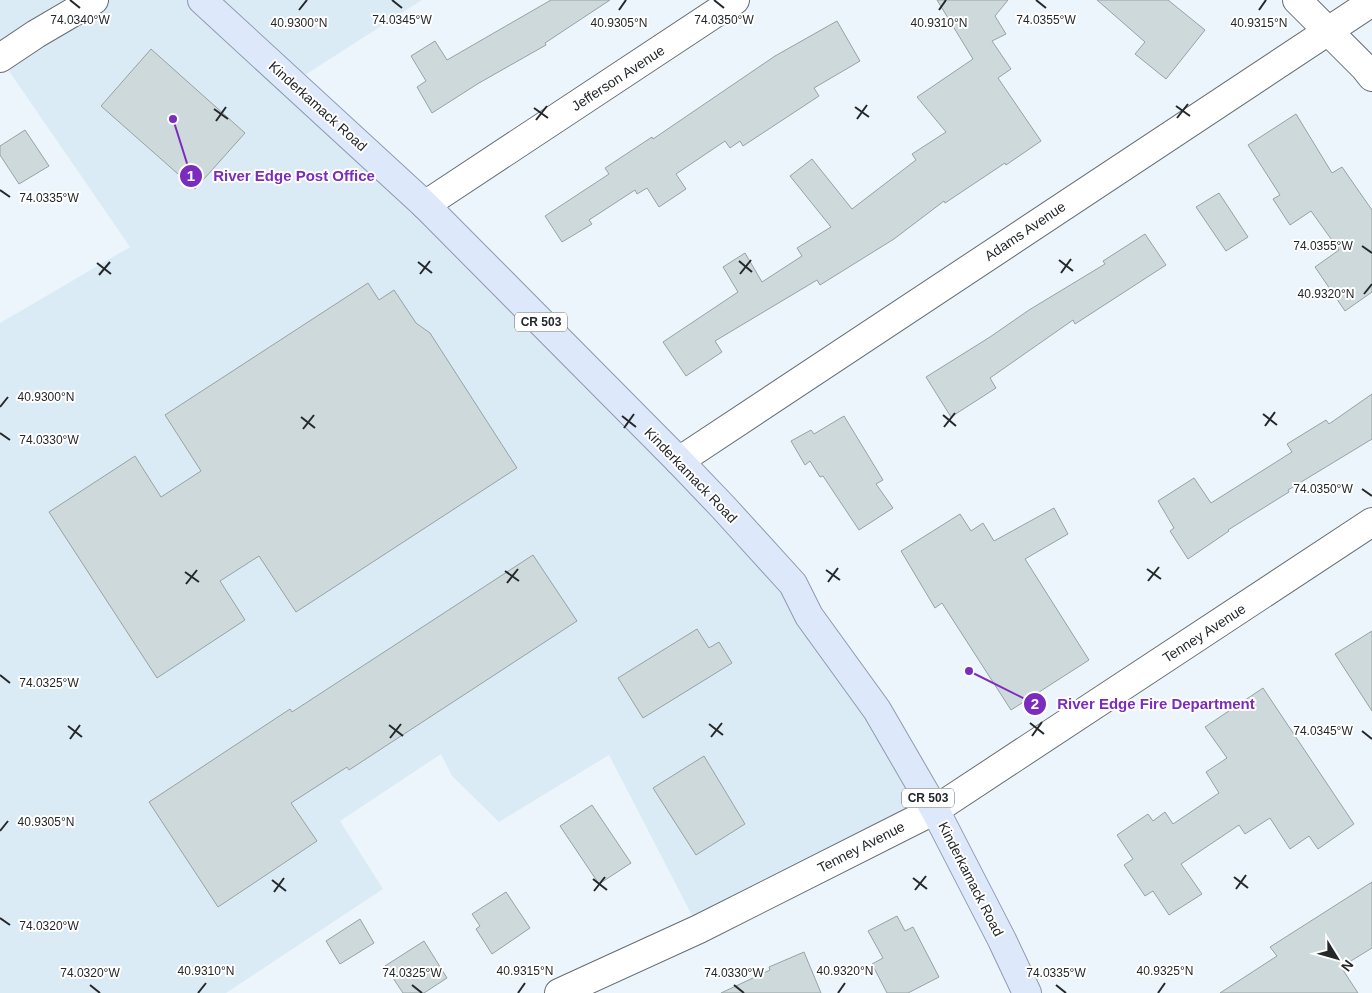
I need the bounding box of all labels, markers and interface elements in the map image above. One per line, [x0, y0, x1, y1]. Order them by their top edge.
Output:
text: 74.0340°W [50, 13, 110, 27]
text: 74.0345°W [372, 13, 432, 27]
text: 74.0350°W [694, 13, 754, 27]
text: 74.0355°W [1016, 13, 1076, 27]
text: 40.9300°N [271, 16, 327, 30]
text: 40.9305°N [591, 16, 647, 30]
text: 40.9310°N [911, 16, 967, 30]
text: 40.9315°N [1231, 16, 1287, 30]
street label: Jefferson Avenue [568, 42, 668, 114]
street label: Kinderkamack Road [266, 58, 370, 154]
callout: River Edge Post Office [178, 161, 385, 191]
text: 1 [187, 167, 195, 184]
text: River Edge Post Office [213, 167, 375, 184]
text: 74.0335°W [19, 191, 79, 205]
street label: Adams Avenue [982, 198, 1069, 264]
text: 74.0355°W [1293, 239, 1353, 253]
text: 40.9320°N [1298, 287, 1354, 301]
road number: CR 503 [515, 313, 567, 332]
text: 40.9300°N [18, 390, 74, 404]
street label: Kinderkamack Road [641, 424, 741, 526]
text: 74.0330°W [19, 433, 79, 447]
text: 74.0350°W [1293, 482, 1353, 496]
street label: Tenney Avenue [1160, 600, 1249, 666]
text: 74.0325°W [19, 676, 79, 690]
callout: River Edge Fire Department [1022, 689, 1265, 719]
text: 2 [1031, 695, 1039, 712]
text: River Edge Fire Department [1057, 695, 1255, 712]
text: 74.0345°W [1293, 724, 1353, 738]
road number: CR 503 [902, 788, 954, 808]
text: 40.9305°N [18, 815, 74, 829]
street label: Tenney Avenue [815, 818, 907, 876]
street label: Kinderkamack Road [935, 819, 1007, 939]
text: 74.0320°W [19, 919, 79, 933]
north arrow [1312, 933, 1362, 983]
text: N [1338, 957, 1357, 975]
text: 40.9310°N [178, 964, 234, 978]
text: 40.9315°N [497, 964, 553, 978]
text: 40.9320°N [817, 964, 873, 978]
text: 40.9325°N [1137, 964, 1193, 978]
text: 74.0320°W [60, 966, 120, 980]
text: 74.0325°W [382, 966, 442, 980]
text: 74.0330°W [704, 966, 764, 980]
text: 74.0335°W [1026, 966, 1086, 980]

